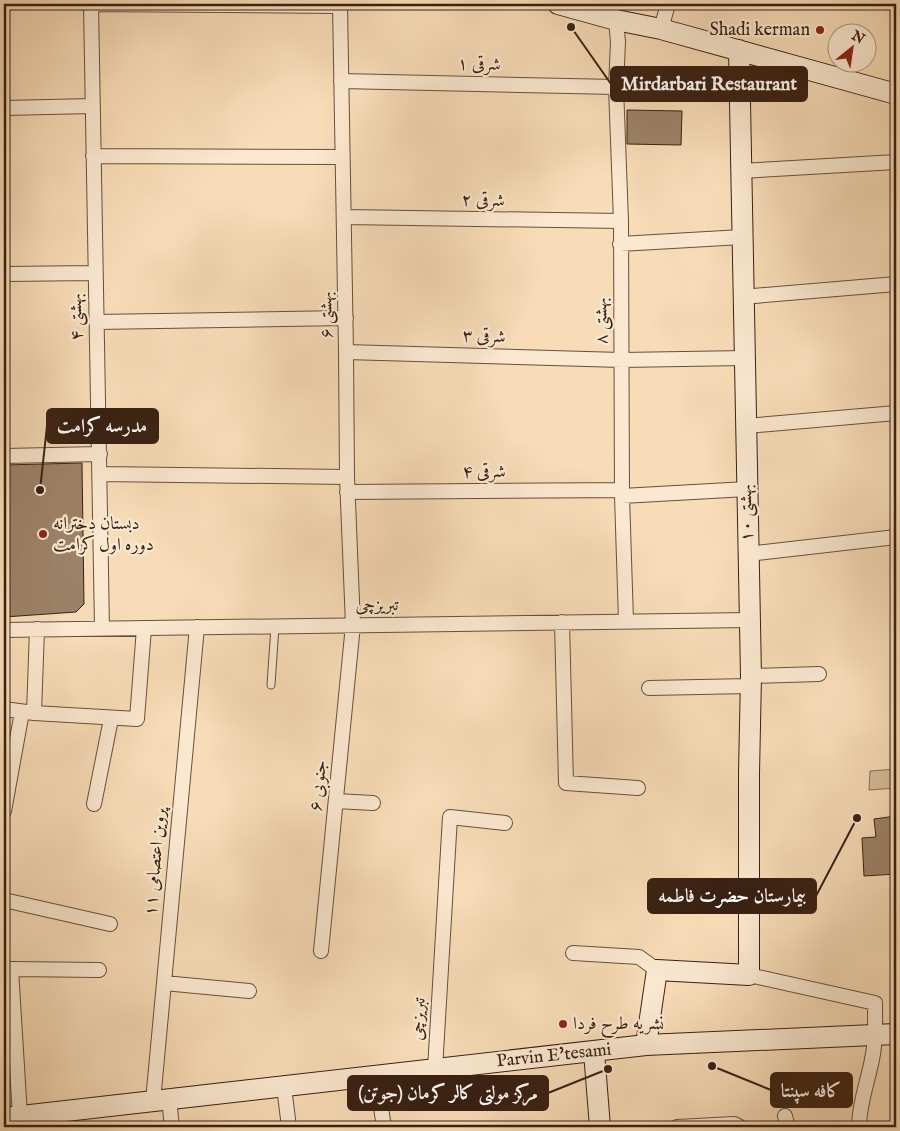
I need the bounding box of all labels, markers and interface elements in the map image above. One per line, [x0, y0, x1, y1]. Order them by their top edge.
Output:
place label: Shadi kerman [709, 19, 810, 42]
north arrow [828, 22, 878, 72]
marker: Shadi kerman [814, 24, 826, 36]
text: N [847, 26, 868, 48]
street label: شرقی ۱ [457, 53, 501, 77]
callout: Mirdarbari Restaurant [611, 67, 807, 101]
text: Mirdarbari Restaurant [621, 73, 797, 97]
street label: شرقی ۲ [461, 189, 505, 213]
street label: بهشتی ۶ [315, 291, 339, 339]
street label: بهشتی ۴ [65, 293, 89, 341]
street label: بهشتی ۸ [590, 297, 614, 345]
street label: شرقی ۳ [462, 325, 506, 349]
callout: مدرسه کرامت [47, 409, 158, 443]
text: مدرسه کرامت [57, 415, 147, 439]
street label: شرقی ۴ [462, 461, 506, 484]
street label: بهشتی ۱۰ [735, 484, 759, 542]
place label: دبستان دخترانه دوره اول کرامت [53, 513, 154, 557]
marker: دبستان دخترانه دوره اول کرامت [37, 528, 49, 540]
street label: تبریزچی [355, 594, 399, 618]
street label: جنوبی ۶ [305, 759, 333, 813]
street label: پروین اعتصامی ۱۱ [140, 805, 172, 917]
callout: بیمارستان حضرت فاطمه [648, 879, 816, 913]
text: بیمارستان حضرت فاطمه [658, 885, 807, 909]
street label: تبریزچی [406, 996, 432, 1041]
place label: نشریه طرح فردا [573, 1013, 664, 1039]
marker: نشریه طرح فردا [557, 1018, 569, 1030]
street label: Parvin E'tesami [495, 1039, 613, 1073]
callout: کافه سپنتا [771, 1073, 852, 1107]
callout: مرکز مولتی کالر کرمان (جوتن) [348, 1076, 548, 1110]
text: کافه سپنتا [781, 1080, 841, 1104]
text: مرکز مولتی کالر کرمان (جوتن) [358, 1082, 538, 1106]

